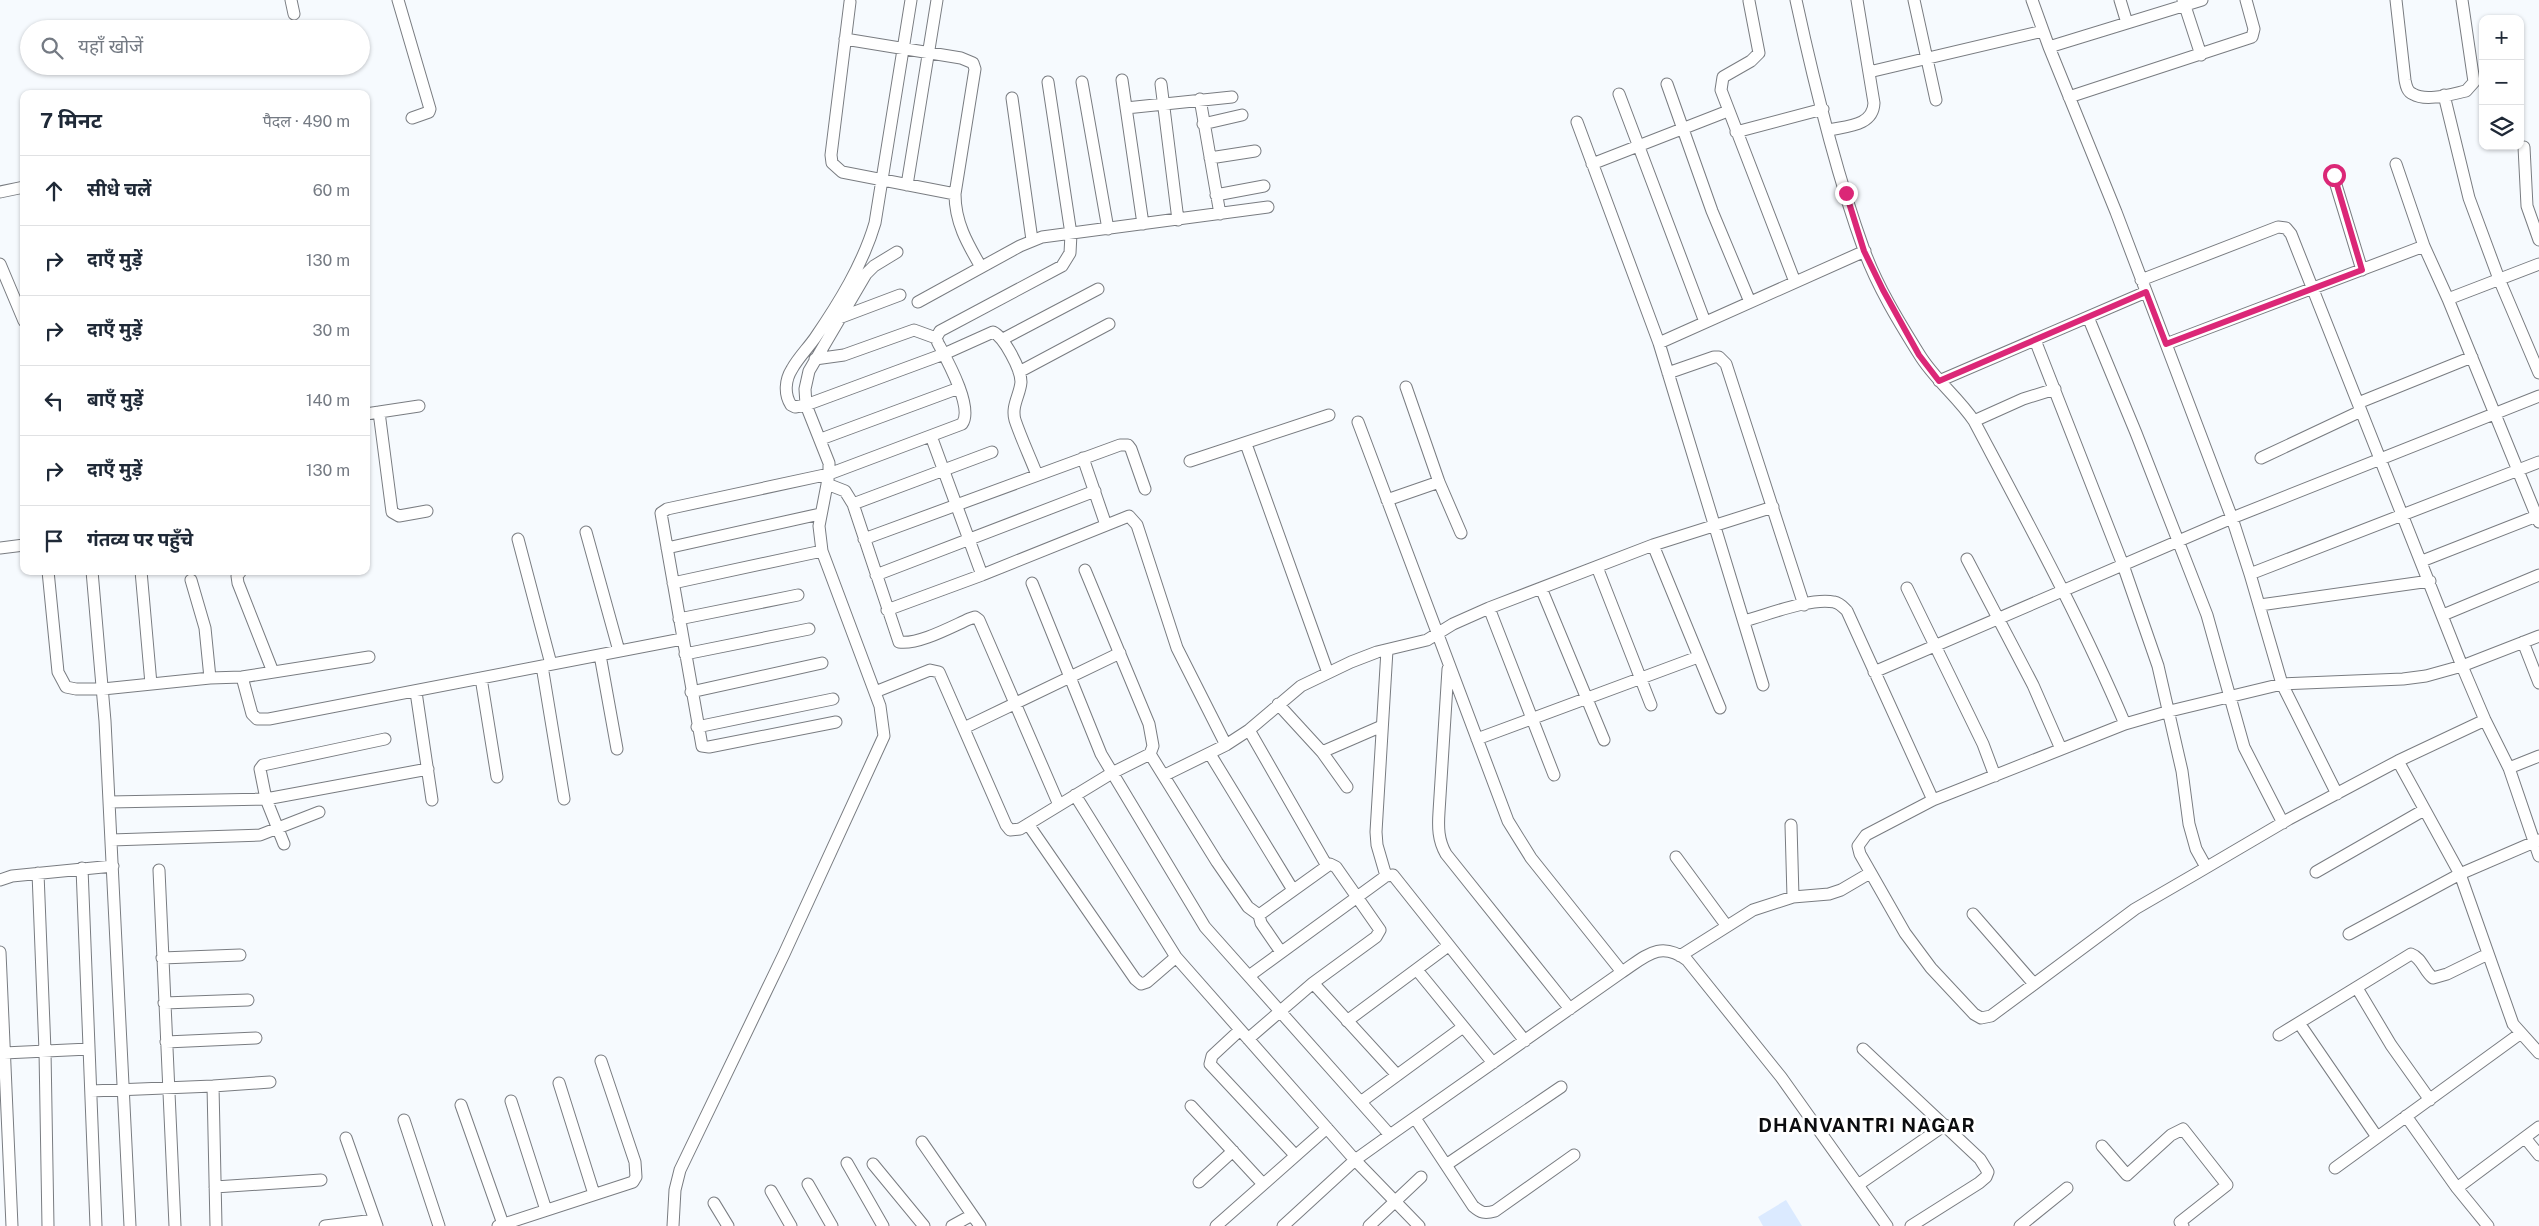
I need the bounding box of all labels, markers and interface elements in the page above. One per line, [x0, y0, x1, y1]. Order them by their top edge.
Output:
map controls [2479, 15, 2524, 150]
button: + [2479, 15, 2524, 60]
search box [20, 20, 370, 75]
icon: search [38, 34, 66, 62]
text: यहाँ खोजें [78, 35, 143, 57]
button: − [2479, 60, 2524, 105]
button: layers [2479, 105, 2524, 150]
text: 7 मिनट [40, 108, 102, 133]
text: पैदल · 490 m [263, 112, 350, 131]
route start [2323, 164, 2346, 187]
icon: ahead [40, 177, 68, 205]
text: सीधे चलें [87, 178, 151, 200]
text: 60 m [313, 181, 350, 200]
route end [1835, 182, 1858, 205]
icon: right [40, 247, 68, 275]
text: दाएँ मुड़ें [87, 248, 142, 270]
text: 130 m [306, 251, 350, 270]
icon: right [40, 317, 68, 345]
text: दाएँ मुड़ें [87, 318, 142, 340]
text: 30 m [313, 321, 350, 340]
icon: left [40, 387, 68, 415]
text: बाएँ मुड़ें [87, 388, 143, 410]
text: 140 m [306, 391, 350, 410]
icon: right [40, 457, 68, 485]
text: दाएँ मुड़ें [87, 458, 142, 480]
text: 130 m [306, 461, 350, 480]
icon: arrive [40, 527, 68, 555]
text: गंतव्य पर पहुँचे [87, 528, 193, 550]
district label: DHANVANTRI NAGAR [1758, 1114, 1976, 1136]

